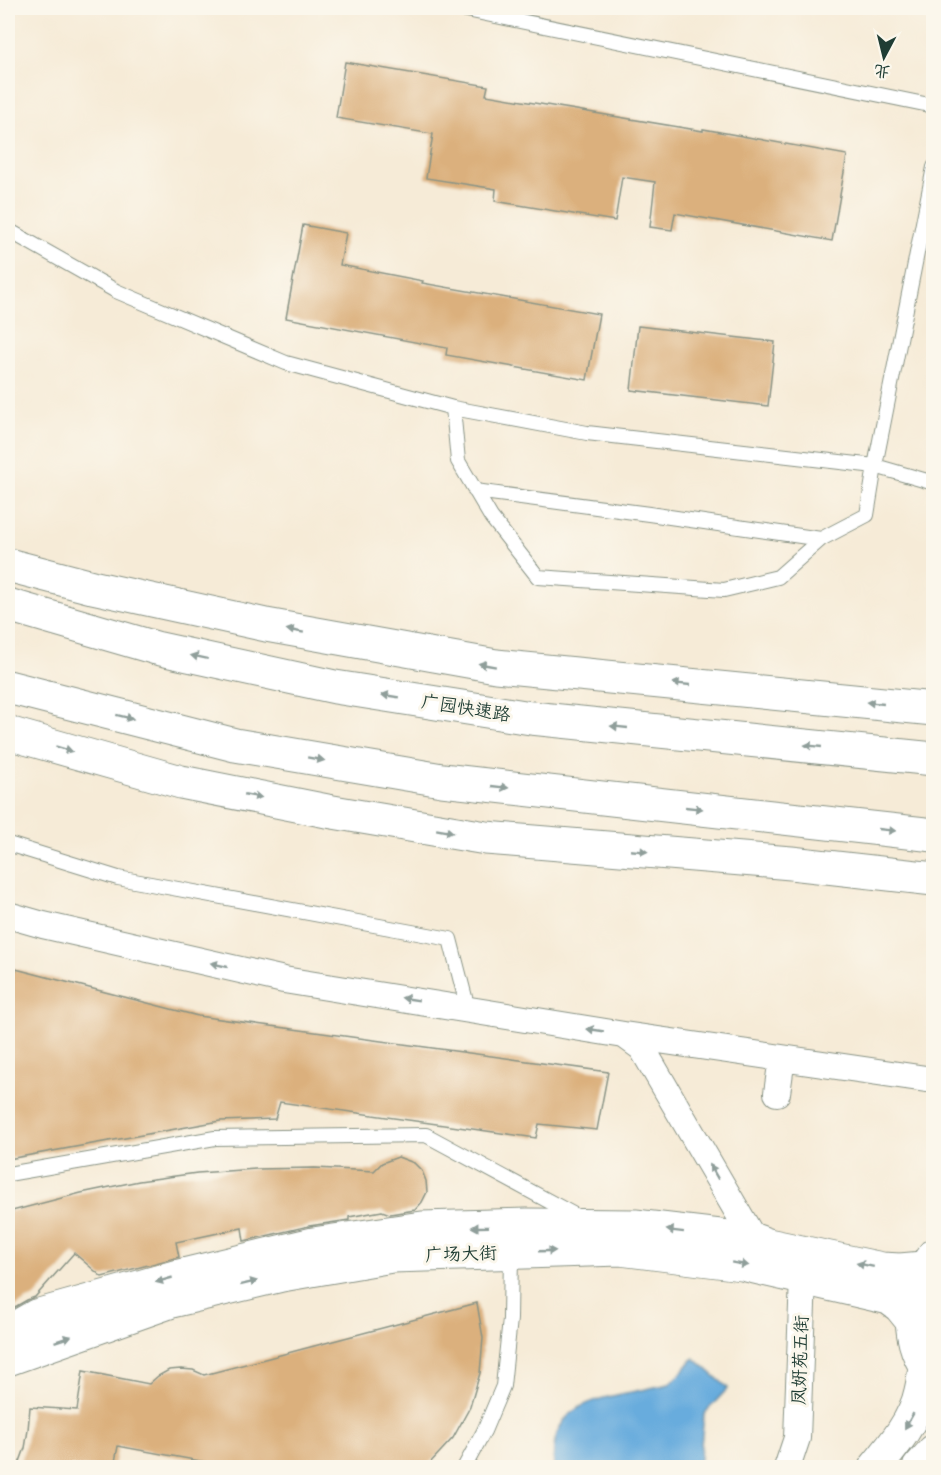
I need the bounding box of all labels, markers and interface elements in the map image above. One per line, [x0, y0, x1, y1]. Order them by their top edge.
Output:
north arrow [854, 27, 914, 87]
text: 北 [873, 61, 891, 81]
one-way arrow [286, 626, 305, 635]
one-way arrow [190, 652, 208, 662]
one-way arrow [478, 660, 497, 669]
one-way arrow [672, 679, 691, 689]
one-way arrow [380, 691, 399, 700]
street label: 广园快速路 [420, 691, 512, 726]
one-way arrow [866, 698, 885, 708]
one-way arrow [116, 713, 134, 723]
one-way arrow [609, 722, 628, 732]
one-way arrow [803, 741, 822, 751]
one-way arrow [55, 745, 73, 754]
one-way arrow [306, 755, 325, 764]
one-way arrow [490, 782, 509, 792]
one-way arrow [244, 792, 263, 801]
one-way arrow [684, 804, 703, 813]
one-way arrow [878, 825, 897, 835]
one-way arrow [435, 827, 454, 836]
one-way arrow [629, 846, 648, 855]
one-way arrow [209, 960, 228, 969]
one-way arrow [401, 995, 420, 1004]
one-way arrow [585, 1025, 604, 1034]
one-way arrow [709, 1163, 719, 1180]
one-way arrow [470, 1222, 489, 1231]
one-way arrow [665, 1226, 684, 1236]
street label: 广场大街 [425, 1243, 497, 1266]
one-way arrow [537, 1247, 556, 1256]
one-way arrow [731, 1260, 750, 1269]
one-way arrow [856, 1260, 875, 1269]
one-way arrow [155, 1276, 173, 1285]
one-way arrow [240, 1278, 259, 1287]
street label: 凤妍苑五街 [788, 1315, 813, 1405]
one-way arrow [54, 1334, 72, 1344]
one-way arrow [903, 1413, 914, 1429]

